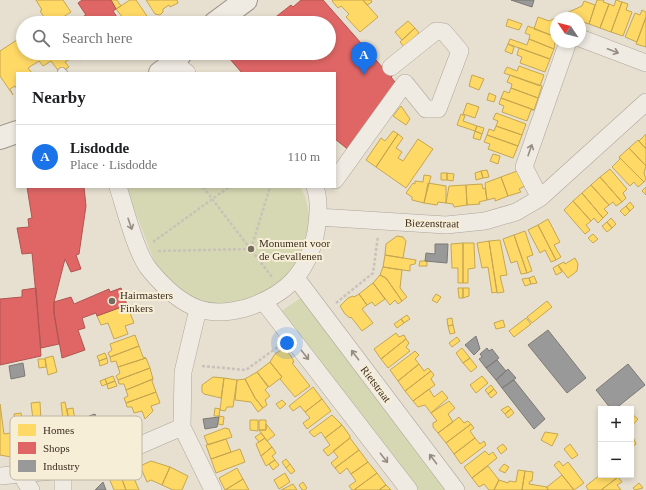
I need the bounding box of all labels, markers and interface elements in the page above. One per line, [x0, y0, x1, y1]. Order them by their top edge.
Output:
north arrow [550, 12, 586, 48]
search box [16, 16, 336, 60]
icon: search [30, 27, 52, 49]
text: Search here [62, 30, 132, 46]
pin: A [351, 42, 377, 75]
one-way arrow [607, 47, 619, 55]
text: Nearby [32, 88, 86, 107]
text: Lisdodde [70, 140, 129, 156]
one-way arrow [527, 144, 534, 157]
text: A [40, 149, 50, 164]
text: 110 m [288, 149, 320, 164]
text: Place · Lisdodde [70, 157, 157, 172]
one-way arrow [127, 217, 135, 229]
street label: Biezenstraat [405, 217, 459, 229]
place label: Monument voor de Gevallenen [259, 237, 331, 262]
marker: Monument voor de Gevallenen [246, 244, 256, 254]
place label: Hairmasters Finkers [120, 289, 173, 314]
marker: Hairmasters Finkers [107, 296, 117, 306]
your location [277, 333, 297, 353]
one-way arrow [301, 350, 309, 361]
one-way arrow [350, 350, 359, 361]
street label: Rietstraat [359, 364, 393, 404]
map controls [598, 406, 634, 478]
button: + [598, 406, 634, 442]
legend [10, 416, 142, 480]
text: Homes [43, 424, 74, 436]
text: Shops [43, 442, 70, 454]
button: − [598, 442, 634, 478]
one-way arrow [380, 452, 389, 463]
one-way arrow [429, 453, 437, 464]
text: Industry [43, 460, 80, 472]

